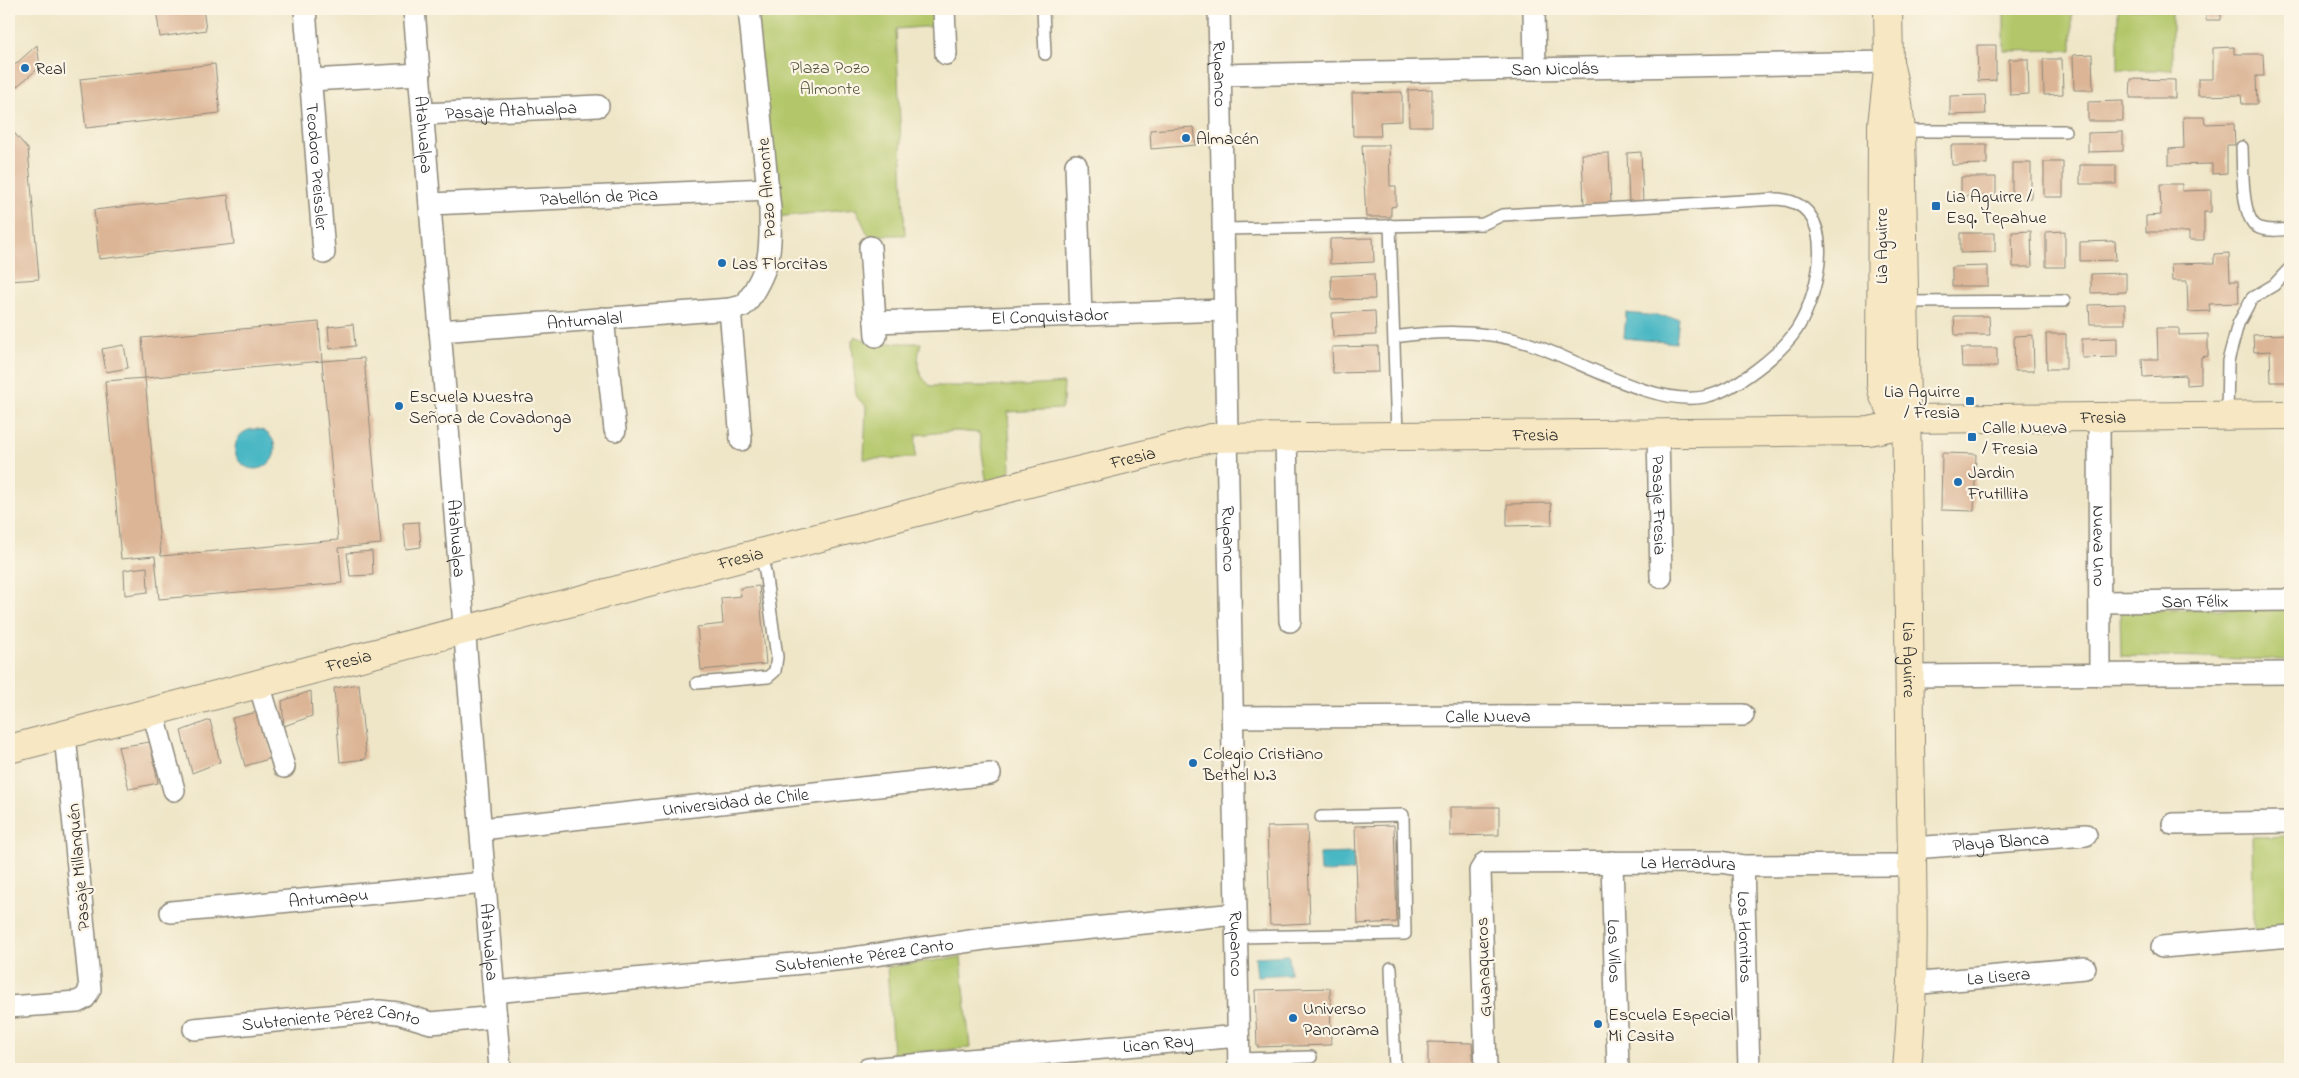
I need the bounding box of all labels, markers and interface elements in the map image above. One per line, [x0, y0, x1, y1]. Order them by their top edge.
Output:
street label: Rupanco [1205, 41, 1232, 107]
park label: Plaza Pozo Almonte [790, 56, 870, 103]
place label: Real [35, 57, 66, 83]
street label: San Nicolás [1511, 57, 1599, 84]
marker: Real [19, 62, 31, 74]
street label: Atahualpa [406, 95, 438, 175]
street label: Pasaje Atahualpa [444, 96, 578, 128]
street label: Teodoro Preissler [297, 102, 333, 232]
place label: Almacén [1196, 127, 1259, 153]
marker: Almacén [1180, 132, 1192, 144]
street label: Pozo Almonte [751, 136, 784, 239]
street label: Pabellón de Pica [539, 183, 659, 214]
place label: Lia Aguirre / Esq. Tepahue [1946, 185, 2047, 232]
marker: Lia Aguirre / Esq. Tepahue [1930, 200, 1942, 212]
street label: Lia Aguirre [1870, 207, 1897, 284]
place label: Las Florcitas [732, 252, 828, 278]
marker: Las Florcitas [716, 257, 728, 269]
street label: El Conquistador [991, 303, 1110, 333]
street label: Antumalal [546, 306, 624, 338]
place label: Lia Aguirre / Fresia [1884, 380, 1961, 427]
place label: Escuela Nuestra Señora de Covadonga [409, 385, 571, 433]
marker: Lia Aguirre / Fresia [1964, 395, 1976, 407]
marker: Escuela Nuestra Señora de Covadonga [393, 400, 405, 412]
street label: Fresia [2079, 406, 2126, 432]
place label: Calle Nueva / Fresia [1982, 416, 2067, 463]
street label: Fresia [1511, 423, 1559, 450]
marker: Calle Nueva / Fresia [1966, 431, 1978, 443]
street label: Fresia [1107, 441, 1159, 478]
street label: Pasaje Fresia [1643, 455, 1672, 555]
place label: Jardin Frutillita [1967, 461, 2028, 508]
marker: Jardin Frutillita [1952, 476, 1964, 488]
street label: Atahualpa [439, 498, 471, 578]
street label: Nueva Uno [2084, 505, 2111, 587]
street label: Rupanco [1213, 506, 1241, 572]
street label: Fresia [714, 542, 767, 579]
street label: San Félix [2161, 590, 2229, 616]
street label: Lia Aguirre [1893, 622, 1921, 699]
street label: Fresia [323, 644, 375, 681]
street label: Calle Nueva [1445, 705, 1531, 731]
place label: Colegio Cristiano Bethel N.3 [1202, 742, 1323, 789]
marker: Colegio Cristiano Bethel N.3 [1187, 757, 1199, 769]
street label: Universidad de Chile [661, 783, 811, 824]
street label: Pasaje Millanquén [61, 802, 99, 932]
street label: Playa Blanca [1952, 827, 2050, 860]
street label: La Herradura [1640, 851, 1738, 880]
street label: Antumapu [287, 883, 370, 916]
street label: Los Hornitos [1729, 891, 1757, 983]
street label: Atahualpa [472, 902, 504, 982]
street label: Rupanco [1221, 911, 1248, 977]
street label: Guanaqueros [1470, 917, 1500, 1017]
street label: Los Vilos [1599, 919, 1627, 983]
street label: Subteniente Pérez Canto [774, 933, 956, 981]
street label: La Lisera [1966, 962, 2032, 994]
place label: Universo Panorama [1303, 997, 1379, 1044]
street label: Subteniente Pérez Canto [241, 1000, 423, 1039]
place label: Escuela Especial Mi Casita [1608, 1003, 1734, 1050]
marker: Universo Panorama [1287, 1012, 1299, 1024]
marker: Escuela Especial Mi Casita [1592, 1018, 1604, 1030]
street label: Lican Ray [1122, 1029, 1194, 1061]

